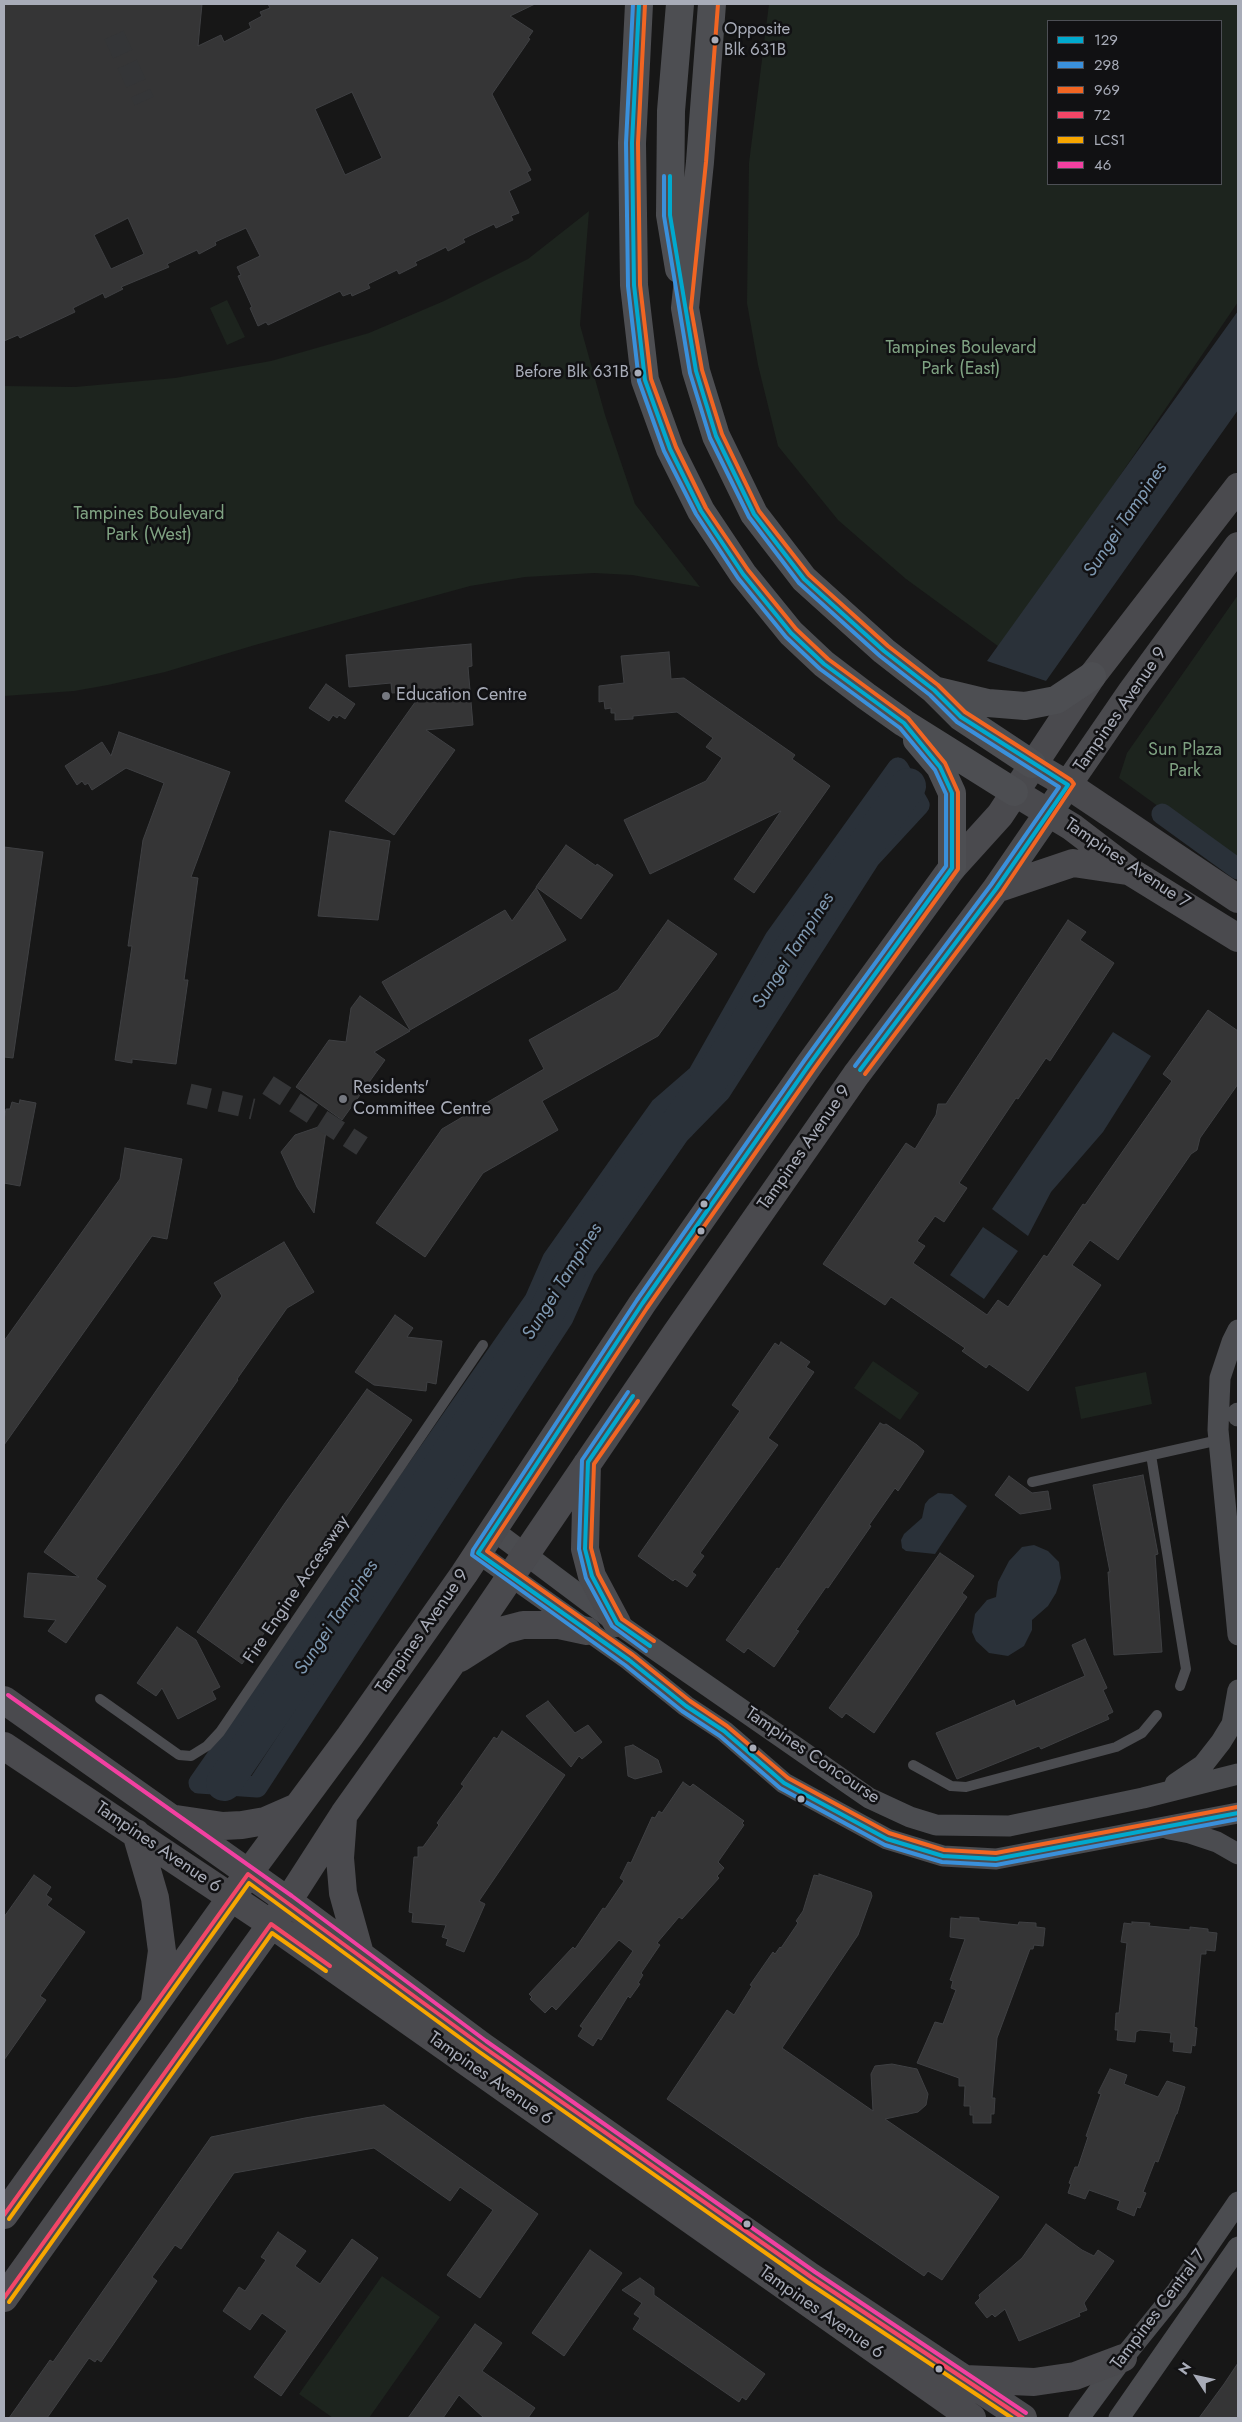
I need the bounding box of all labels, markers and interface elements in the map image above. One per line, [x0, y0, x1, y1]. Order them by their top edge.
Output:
place label: Opposite Blk 631B [724, 20, 790, 60]
legend [1047, 20, 1222, 185]
text: 129 [1094, 29, 1118, 51]
marker: Opposite Blk 631B [710, 35, 720, 45]
text: 298 [1094, 54, 1119, 76]
text: 969 [1094, 79, 1120, 101]
text: 72 [1094, 104, 1110, 126]
text: LCS1 [1094, 129, 1126, 151]
text: 46 [1094, 154, 1111, 176]
park label: Tampines Boulevard Park (East) [885, 338, 1037, 380]
place label: Before Blk 631B [515, 363, 629, 383]
marker: Before Blk 631B [633, 368, 643, 378]
water label: Sungei Tampines [1079, 458, 1173, 582]
park label: Tampines Boulevard Park (West) [73, 504, 225, 546]
street label: Tampines Avenue 9 [1070, 643, 1172, 777]
place label: Education Centre [396, 685, 527, 707]
marker: Education Centre [380, 690, 392, 702]
park label: Sun Plaza Park [1148, 740, 1222, 782]
street label: Tampines Avenue 7 [1060, 814, 1194, 914]
water label: Sungei Tampines [748, 889, 840, 1013]
place label: Residents' Committee Centre [353, 1078, 491, 1120]
street label: Tampines Avenue 9 [754, 1081, 856, 1215]
marker: Residents' Committee Centre [337, 1093, 349, 1105]
unlabelled marker [699, 1199, 709, 1209]
water label: Sungei Tampines [518, 1219, 608, 1345]
unlabelled marker [696, 1226, 706, 1236]
street label: Fire Engine Accessway [239, 1512, 355, 1668]
water label: Sungei Tampines [290, 1556, 384, 1680]
street label: Tampines Avenue 9 [372, 1565, 474, 1699]
street label: Tampines Concourse [741, 1703, 883, 1809]
unlabelled marker [748, 1743, 758, 1753]
unlabelled marker [796, 1794, 806, 1804]
street label: Tampines Avenue 6 [91, 1798, 225, 1898]
street label: Tampines Avenue 6 [423, 2028, 557, 2130]
unlabelled marker [742, 2219, 752, 2229]
street label: Tampines Central 7 [1107, 2246, 1211, 2374]
street label: Tampines Avenue 6 [754, 2262, 888, 2364]
north arrow [1172, 2352, 1222, 2402]
text: N [1173, 2358, 1196, 2379]
unlabelled marker [934, 2364, 944, 2374]

